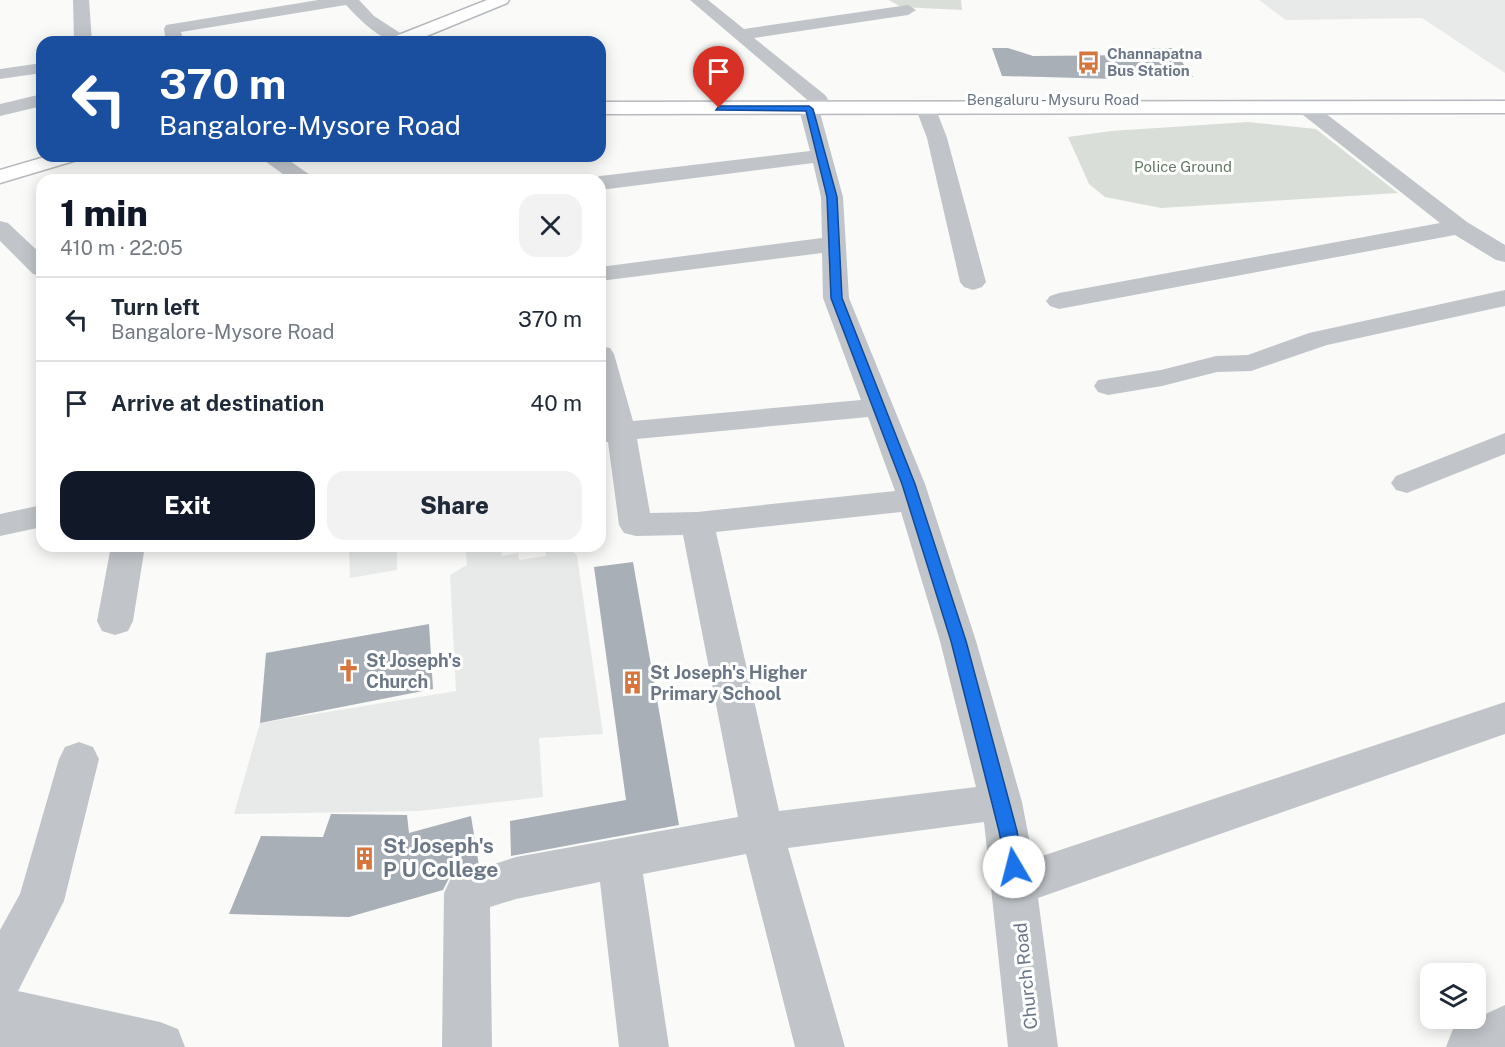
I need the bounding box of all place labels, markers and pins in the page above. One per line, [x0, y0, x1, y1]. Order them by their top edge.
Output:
place label: Channapatna Bus Station [1107, 45, 1202, 79]
pin [693, 46, 744, 108]
bus stop icon: Channapatna Bus Station [1076, 50, 1102, 76]
place label: St Joseph's Church [366, 650, 461, 692]
church icon: St Joseph's Church [335, 658, 361, 684]
place label: St Joseph's Higher Primary School [650, 662, 808, 704]
building icon: St Joseph's Higher Primary School [619, 670, 645, 696]
place label: St Joseph's P U College [383, 833, 498, 882]
building icon: St Joseph's P U College [352, 845, 378, 871]

